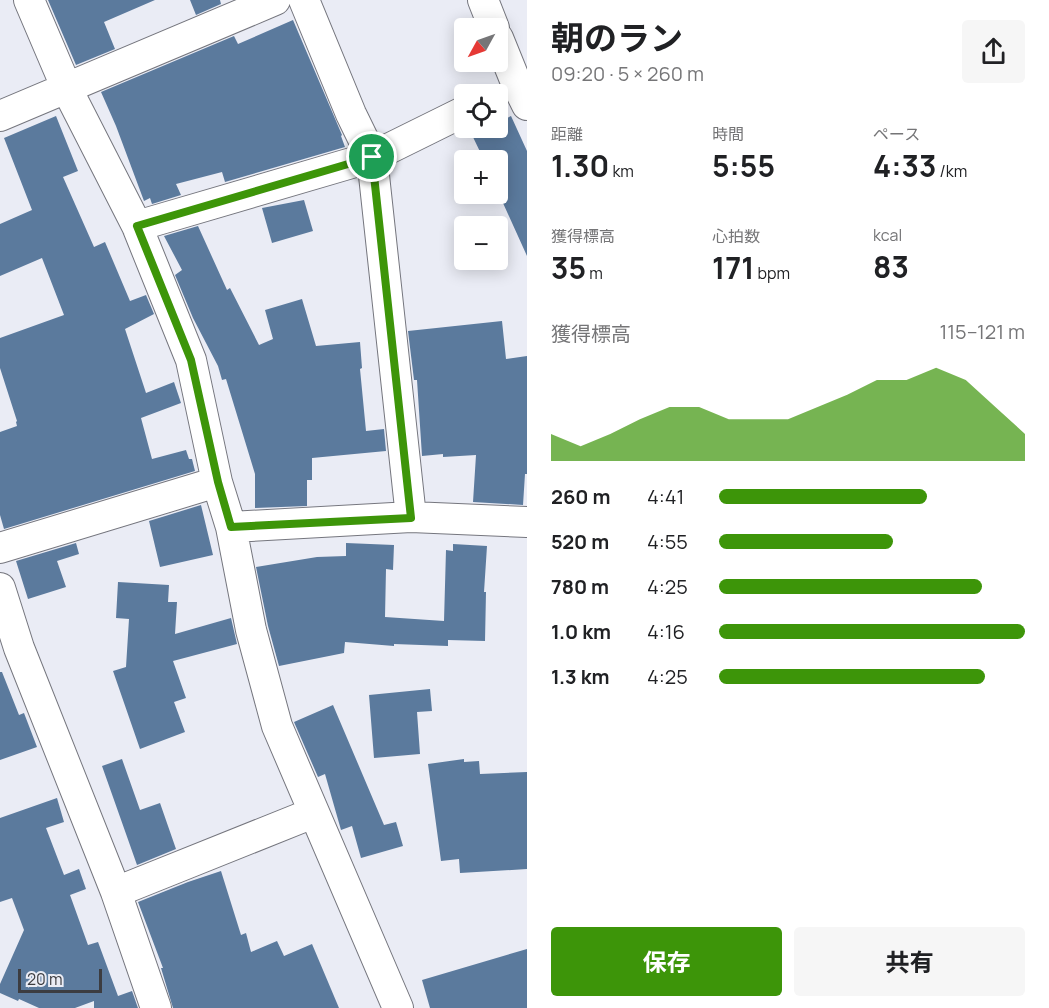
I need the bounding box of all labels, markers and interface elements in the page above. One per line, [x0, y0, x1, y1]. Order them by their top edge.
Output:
text: 朝のラン [551, 15, 683, 60]
north arrow [454, 18, 508, 72]
map controls [454, 18, 508, 270]
button: share [962, 20, 1025, 83]
text: 09:20 · 5 × 260 m [551, 60, 704, 87]
button: locate [454, 84, 508, 138]
text: 距離 [551, 123, 583, 145]
text: 時間 [712, 123, 744, 145]
text: ペース [873, 123, 920, 145]
pin [346, 131, 397, 182]
icon: arrive [355, 140, 388, 173]
text: 1.30 [551, 145, 609, 186]
text: 5:55 [712, 145, 775, 186]
text: 4:33 [873, 145, 936, 186]
button: + [454, 150, 508, 204]
text: km [609, 160, 634, 182]
text: /km [936, 160, 967, 182]
button: − [454, 216, 508, 270]
text: kcal [873, 224, 902, 246]
text: 獲得標高 [551, 225, 615, 247]
text: 心拍数 [712, 225, 760, 247]
text: 83 [873, 246, 909, 287]
text: 35 [551, 247, 586, 288]
text: 171 [712, 247, 754, 288]
text: m [586, 262, 603, 284]
text: bpm [754, 262, 790, 284]
text: 115–121 m [939, 318, 1025, 345]
text: 獲得標高 [551, 320, 631, 347]
text: 260 m [551, 483, 610, 510]
text: 4:41 [647, 483, 684, 510]
text: 520 m [551, 528, 609, 555]
text: 4:55 [647, 528, 688, 555]
text: 780 m [551, 573, 609, 600]
text: 4:25 [647, 573, 688, 600]
text: 1.0 km [551, 618, 611, 645]
text: 4:16 [647, 618, 685, 645]
text: 1.3 km [551, 663, 609, 690]
text: 4:25 [647, 663, 688, 690]
button: 保存 [551, 927, 782, 996]
button: 共有 [794, 927, 1025, 996]
scale bar [18, 966, 102, 994]
text: 20 m [27, 968, 63, 990]

